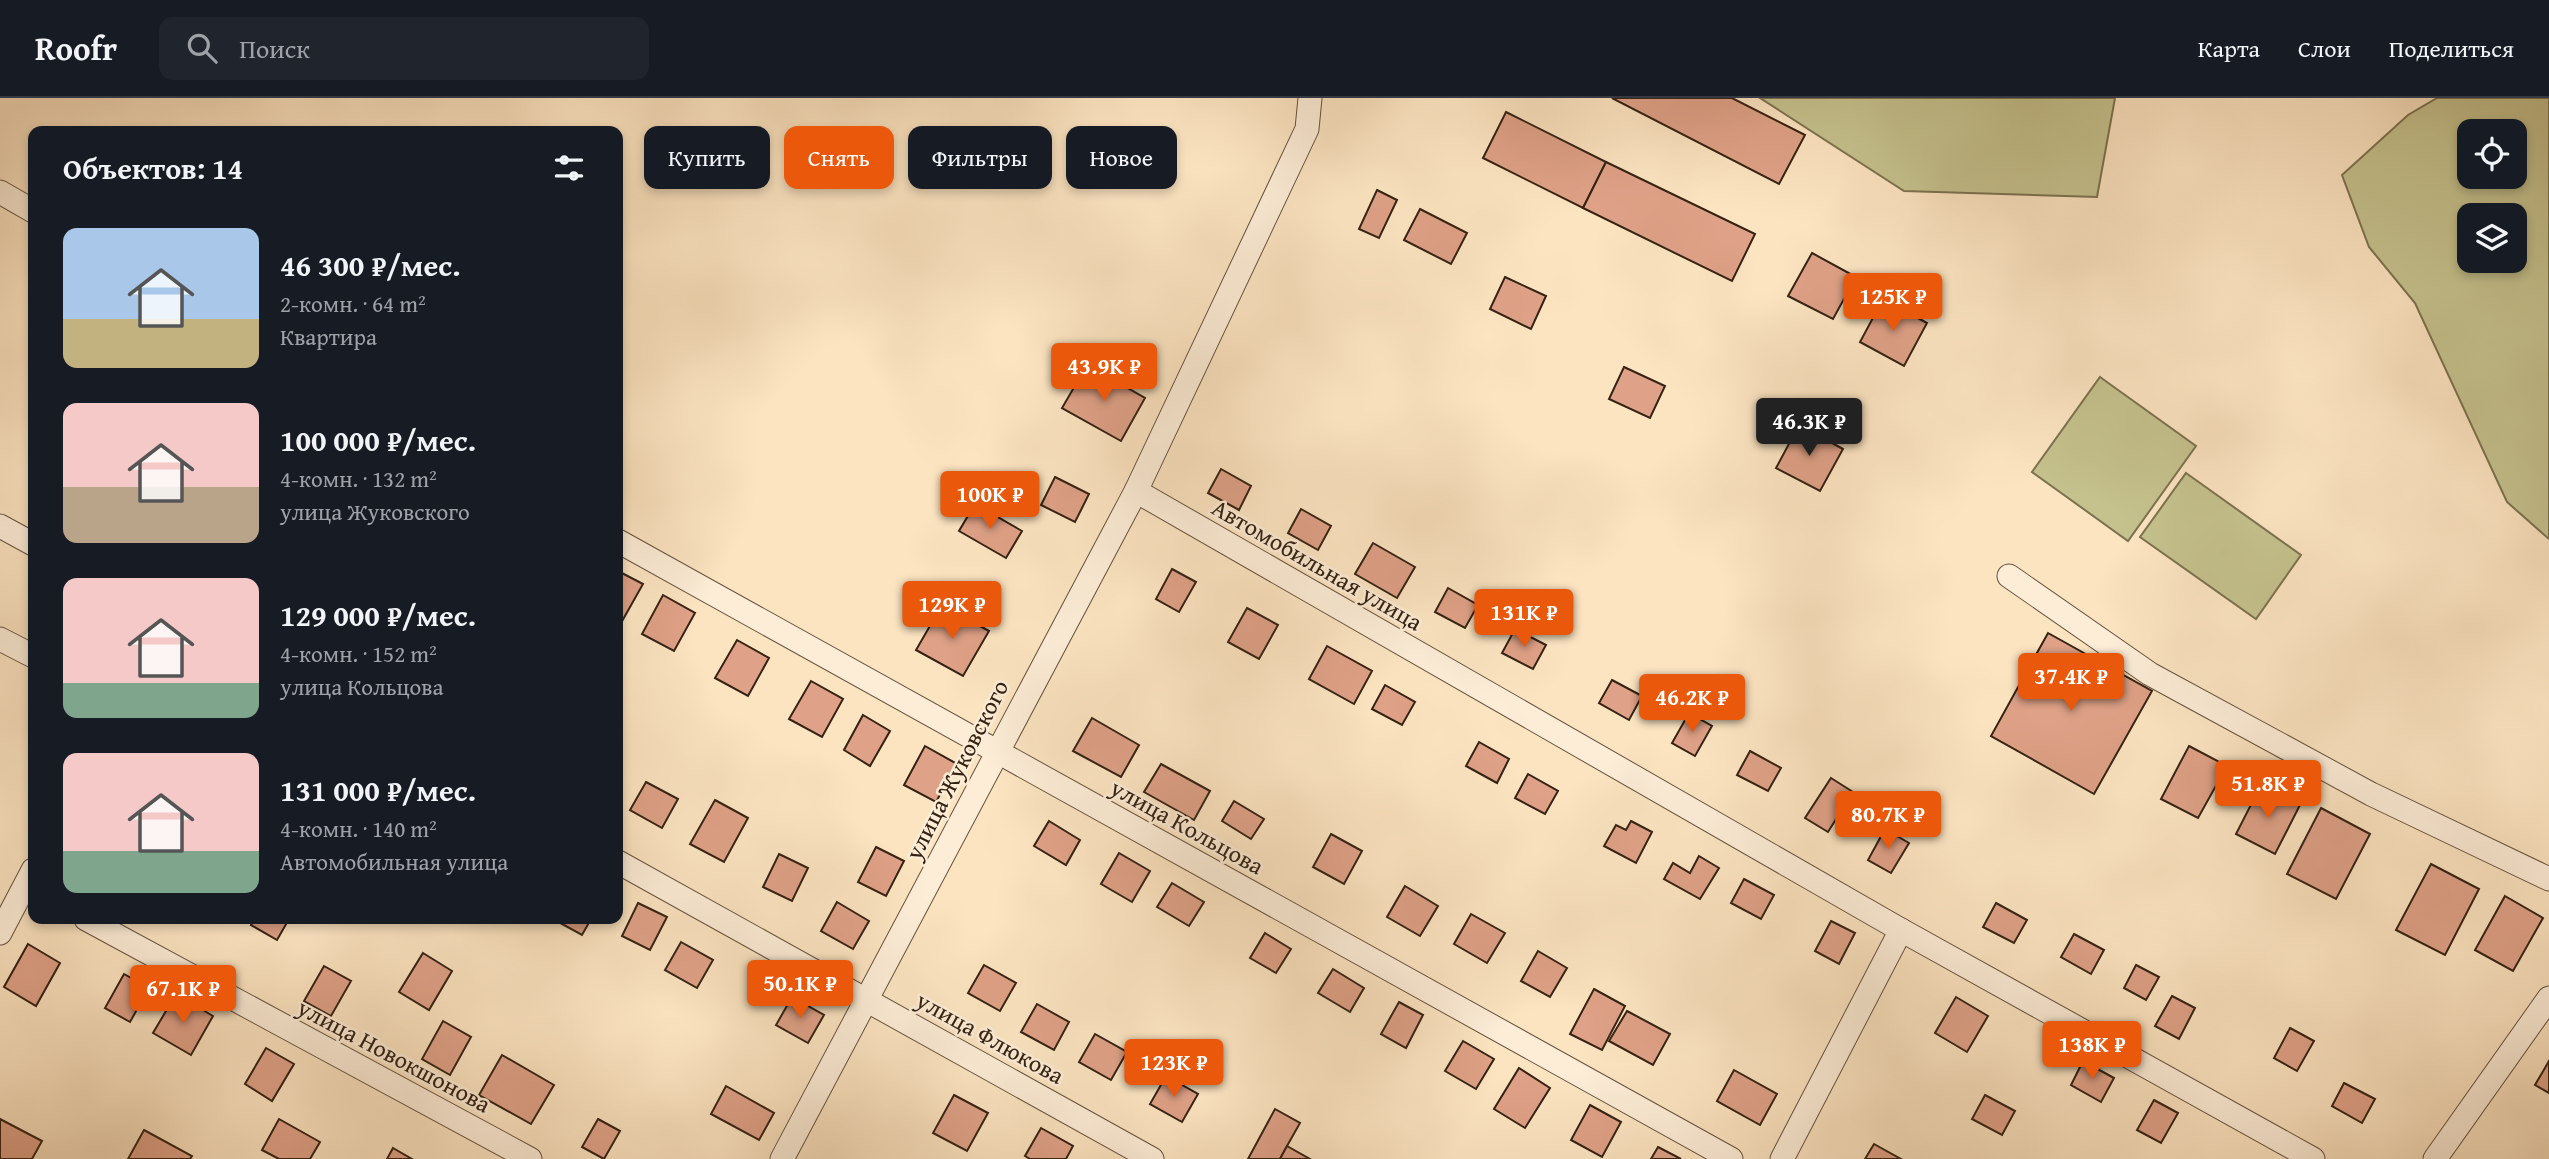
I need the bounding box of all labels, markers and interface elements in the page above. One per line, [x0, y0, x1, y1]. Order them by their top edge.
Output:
search box [159, 17, 649, 80]
text: Roofr [35, 24, 117, 72]
icon: search [183, 29, 221, 67]
text: Поиск [239, 29, 310, 68]
text: Карта [2198, 31, 2260, 66]
text: Слои [2298, 31, 2351, 66]
text: Поделиться [2389, 31, 2514, 66]
map controls [2457, 119, 2527, 273]
button: locate [2457, 119, 2527, 189]
chip: Купить [644, 126, 770, 189]
chip: Снять [784, 126, 894, 189]
chip: Фильтры [908, 126, 1052, 189]
chip: Новое [1066, 126, 1177, 189]
text: Объектов: 14 [63, 146, 243, 190]
icon: filters [550, 149, 588, 187]
button: layers [2457, 203, 2527, 273]
text: 46 300 ₽/мес. [280, 243, 461, 287]
icon: home [119, 256, 203, 340]
pin: 125K ₽ [1836, 274, 1950, 333]
text: 125K ₽ [1859, 279, 1927, 312]
text: 2-комн. · 64 m² [280, 287, 426, 320]
text: Квартира [280, 320, 377, 353]
pin: 43.9K ₽ [1039, 344, 1169, 403]
text: 43.9K ₽ [1067, 349, 1141, 382]
pin: 46.3K ₽ [1744, 398, 1874, 458]
text: 46.3K ₽ [1772, 404, 1846, 437]
text: 100 000 ₽/мес. [280, 418, 476, 462]
icon: home [119, 431, 203, 515]
text: 4-комн. · 132 m² [280, 462, 437, 495]
pin: 100K ₽ [933, 472, 1047, 531]
text: 100K ₽ [956, 477, 1024, 510]
street label: Автомобильная улица [1205, 490, 1430, 640]
text: улица Жуковского [280, 495, 470, 528]
pin: 129K ₽ [895, 582, 1009, 641]
text: 129K ₽ [918, 587, 986, 620]
pin: 131K ₽ [1467, 589, 1581, 649]
text: 129 000 ₽/мес. [280, 593, 476, 637]
text: 131K ₽ [1490, 595, 1558, 628]
icon: home [119, 606, 203, 690]
text: 4-комн. · 152 m² [280, 637, 437, 670]
pin: 37.4K ₽ [2006, 654, 2136, 713]
text: 37.4K ₽ [2034, 659, 2108, 692]
text: улица Кольцова [280, 670, 444, 703]
street label: улица Жуковского [896, 674, 1017, 867]
pin: 46.2K ₽ [1627, 674, 1757, 734]
text: 46.2K ₽ [1655, 680, 1729, 713]
pin: 51.8K ₽ [2203, 760, 2333, 820]
text: 51.8K ₽ [2231, 766, 2305, 799]
text: 131 000 ₽/мес. [280, 768, 476, 812]
street label: улица Кольцова [1103, 769, 1271, 884]
icon: home [119, 781, 203, 865]
pin: 80.7K ₽ [1823, 792, 1953, 851]
text: 80.7K ₽ [1851, 797, 1925, 830]
text: 4-комн. · 140 m² [280, 812, 437, 845]
text: Автомобильная улица [280, 845, 508, 878]
pin: 50.1K ₽ [735, 960, 865, 1020]
pin: 67.1K ₽ [118, 965, 248, 1025]
text: 50.1K ₽ [763, 966, 837, 999]
text: 67.1K ₽ [146, 971, 220, 1004]
street label: улица Флюкова [909, 982, 1071, 1093]
street label: улица Новокшонова [290, 989, 498, 1122]
pin: 138K ₽ [2035, 1021, 2149, 1081]
text: 138K ₽ [2058, 1027, 2126, 1060]
pin: 123K ₽ [1117, 1040, 1231, 1099]
text: 123K ₽ [1140, 1045, 1208, 1078]

